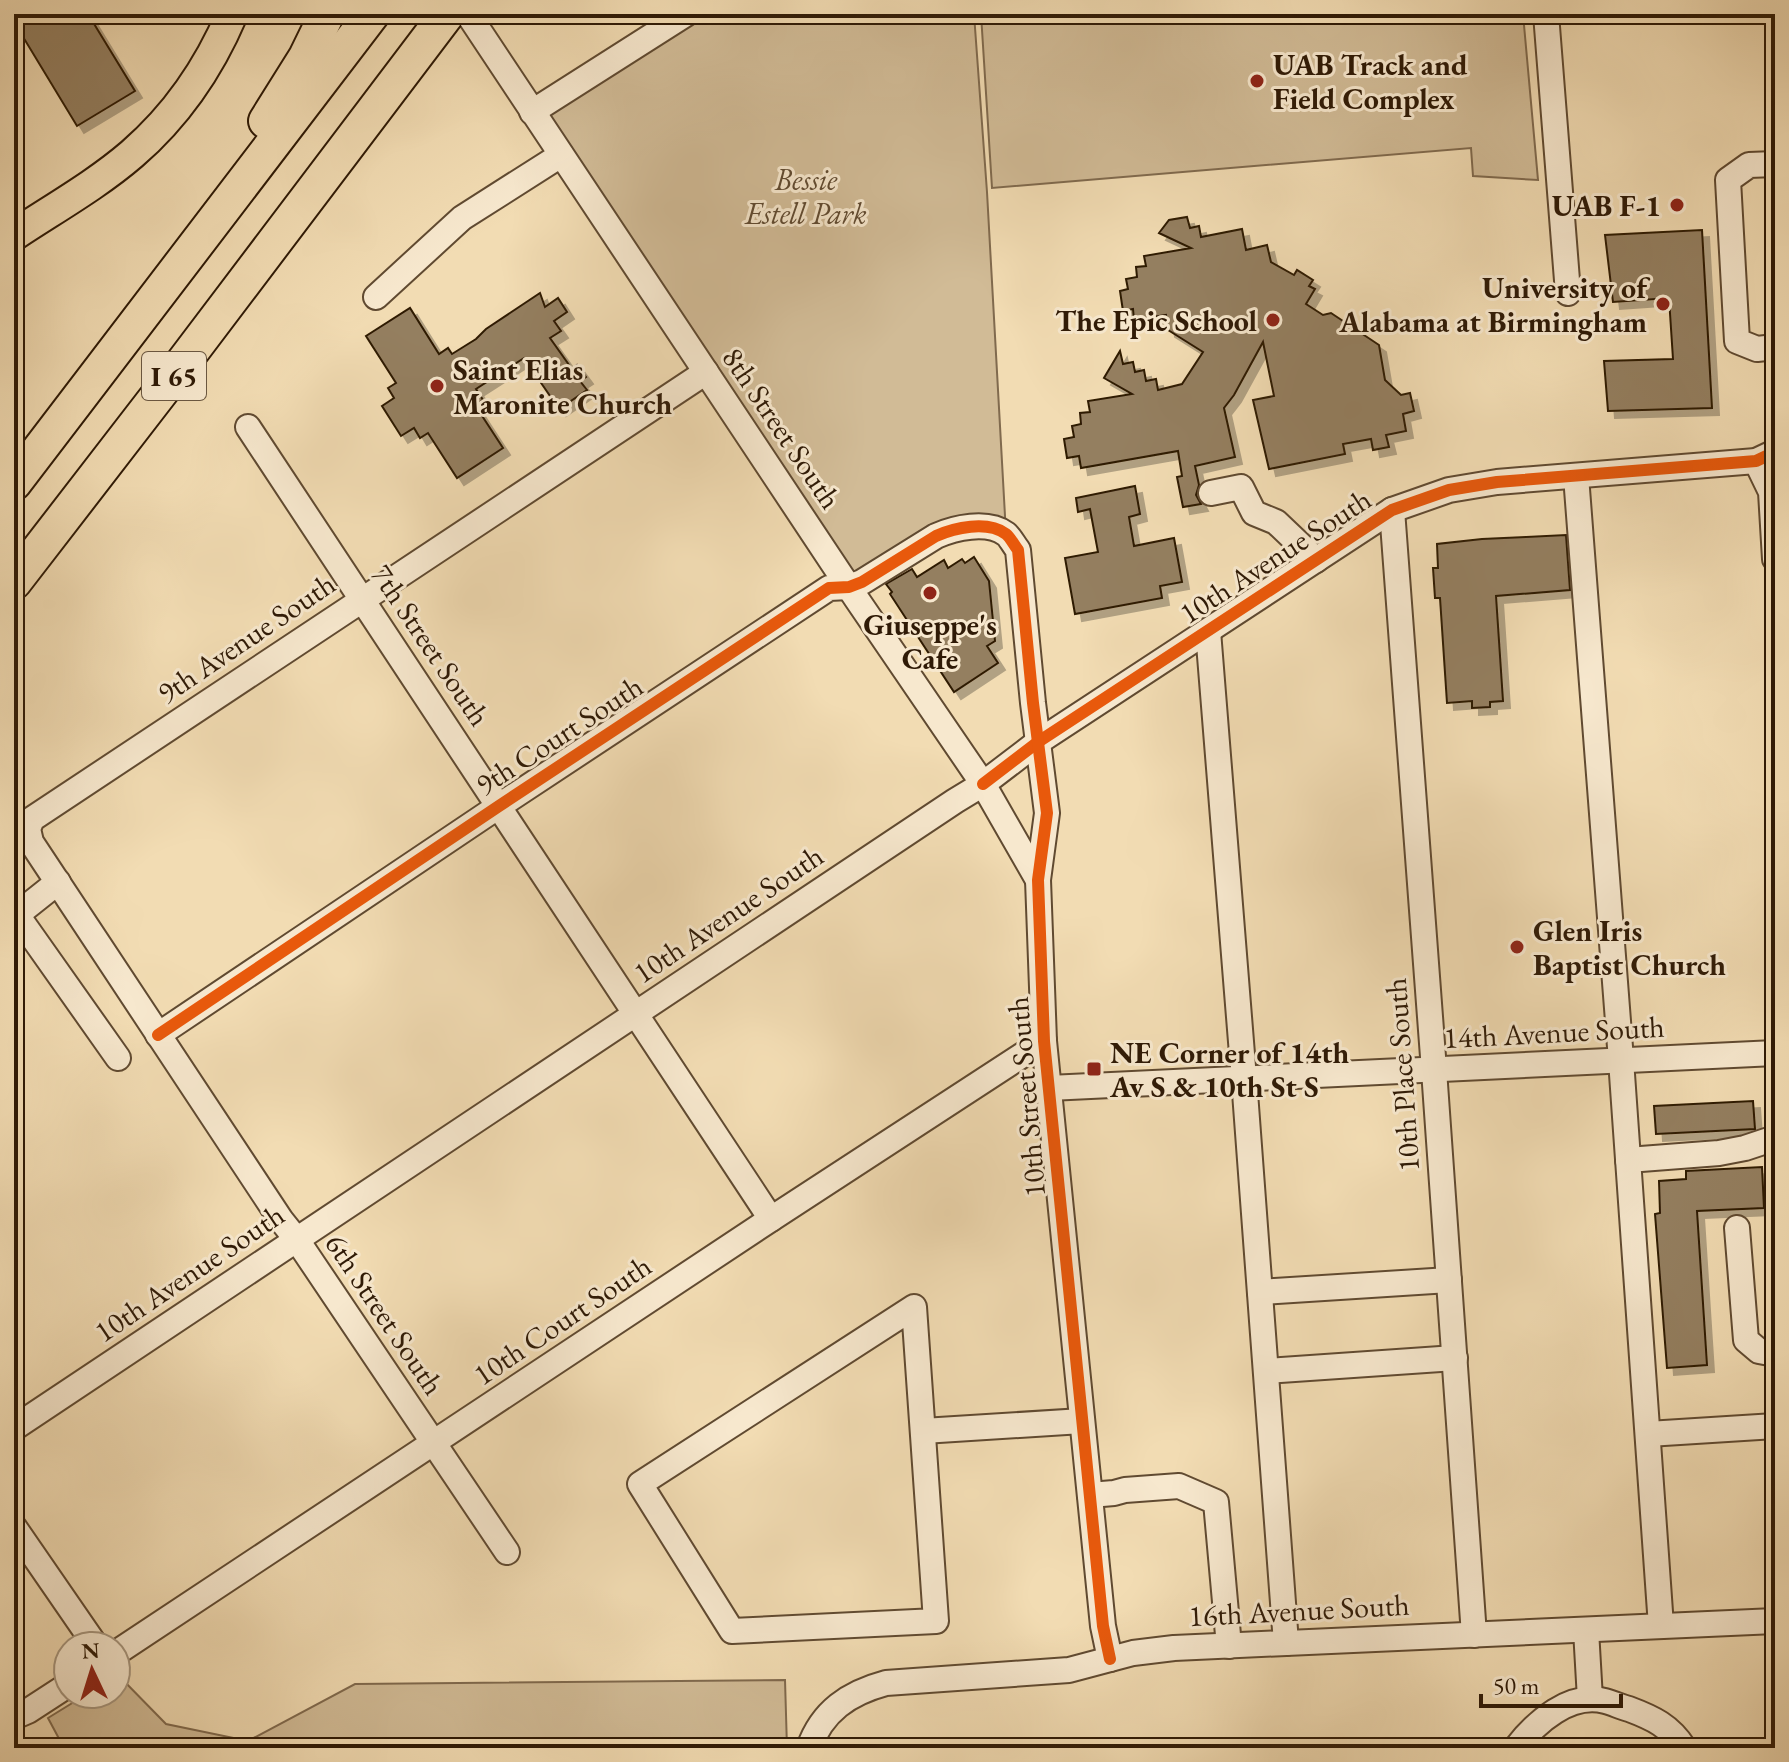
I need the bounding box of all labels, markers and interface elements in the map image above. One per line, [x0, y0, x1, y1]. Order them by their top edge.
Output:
place label: UAB Track and Field Complex [1273, 45, 1468, 118]
marker: UAB Track and Field Complex [1248, 72, 1266, 90]
park label: Bessie Estell Park [744, 160, 867, 233]
place label: UAB F-1 [1552, 186, 1661, 225]
marker: UAB F-1 [1668, 196, 1686, 214]
place label: University of Alabama at Birmingham [1338, 268, 1651, 341]
marker: University of Alabama at Birmingham [1654, 295, 1672, 313]
place label: The Epic School [1055, 301, 1257, 340]
marker: The Epic School [1264, 311, 1282, 329]
street label: 8th Street South [714, 340, 850, 516]
place label: Saint Elias Maronite Church [453, 350, 673, 423]
road number: I 65 [142, 352, 206, 400]
marker: Saint Elias Maronite Church [428, 377, 446, 395]
street label: 10th Avenue South [1172, 479, 1378, 633]
street label: 7th Street South [363, 557, 499, 733]
street label: 9th Avenue South [149, 564, 343, 712]
marker: Giuseppe's Cafe [921, 584, 939, 602]
place label: Giuseppe's Cafe [863, 605, 997, 678]
street label: 9th Court South [468, 666, 650, 804]
street label: 10th Avenue South [625, 836, 831, 992]
place label: Glen Iris Baptist Church [1533, 911, 1726, 984]
marker: Glen Iris Baptist Church [1508, 938, 1526, 956]
street label: 10th Place South [1376, 977, 1428, 1173]
street label: 10th Street South [998, 995, 1054, 1199]
street label: 14th Avenue South [1443, 1007, 1665, 1057]
place label: NE Corner of 14th Av S & 10th St S [1109, 1033, 1349, 1106]
marker: NE Corner of 14th Av S & 10th St S [1085, 1060, 1103, 1078]
street label: 10th Avenue South [86, 1195, 292, 1351]
street label: 6th Street South [317, 1226, 453, 1402]
street label: 10th Court South [465, 1246, 659, 1394]
street label: 16th Avenue South [1188, 1585, 1410, 1635]
north arrow [52, 1630, 132, 1710]
text: N [81, 1635, 101, 1666]
scale bar [1481, 1658, 1621, 1708]
text: 50 m [1493, 1670, 1540, 1701]

